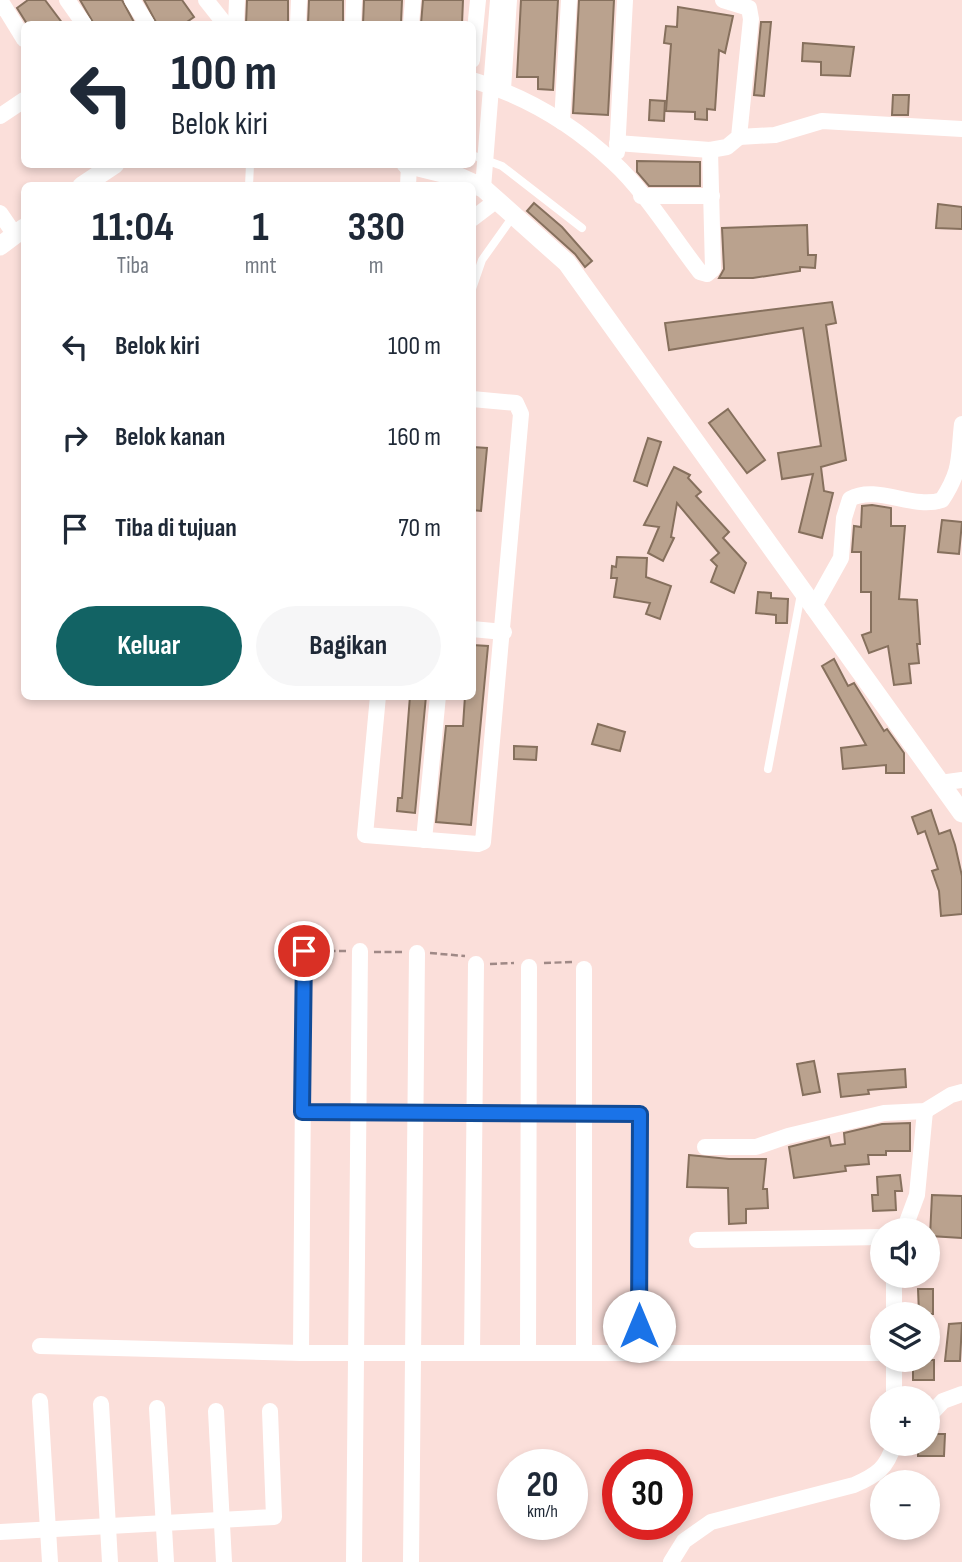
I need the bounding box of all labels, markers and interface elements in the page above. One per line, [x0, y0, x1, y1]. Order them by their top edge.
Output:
text: 100 m [171, 45, 277, 104]
icon: left [56, 49, 147, 140]
text: Belok kiri [171, 105, 268, 144]
text: 11:04 [92, 202, 174, 253]
text: 1 [252, 202, 269, 253]
text: 330 [347, 202, 405, 253]
text: Tiba [117, 252, 149, 280]
text: mnt [245, 252, 276, 280]
text: m [369, 252, 384, 280]
icon: left [56, 328, 94, 366]
text: Belok kiri [115, 331, 200, 362]
text: 100 m [388, 331, 441, 362]
icon: right [56, 419, 94, 457]
text: Belok kanan [115, 422, 225, 453]
text: 160 m [388, 422, 441, 453]
icon: arrive [56, 510, 94, 548]
text: Tiba di tujuan [115, 513, 237, 544]
text: 70 m [398, 513, 441, 544]
button: Keluar [56, 606, 242, 686]
button: Bagikan [256, 606, 441, 686]
pin [274, 921, 334, 981]
icon: arrive [285, 932, 323, 970]
map controls [870, 1218, 940, 1540]
button: sound [870, 1218, 940, 1288]
position arrow [602, 1289, 676, 1363]
button: layers [870, 1302, 940, 1372]
button: + [870, 1386, 940, 1456]
speed limit sign: 30 [602, 1449, 693, 1540]
text: 20 [527, 1464, 559, 1507]
button: − [870, 1470, 940, 1540]
text: km/h [527, 1501, 558, 1522]

